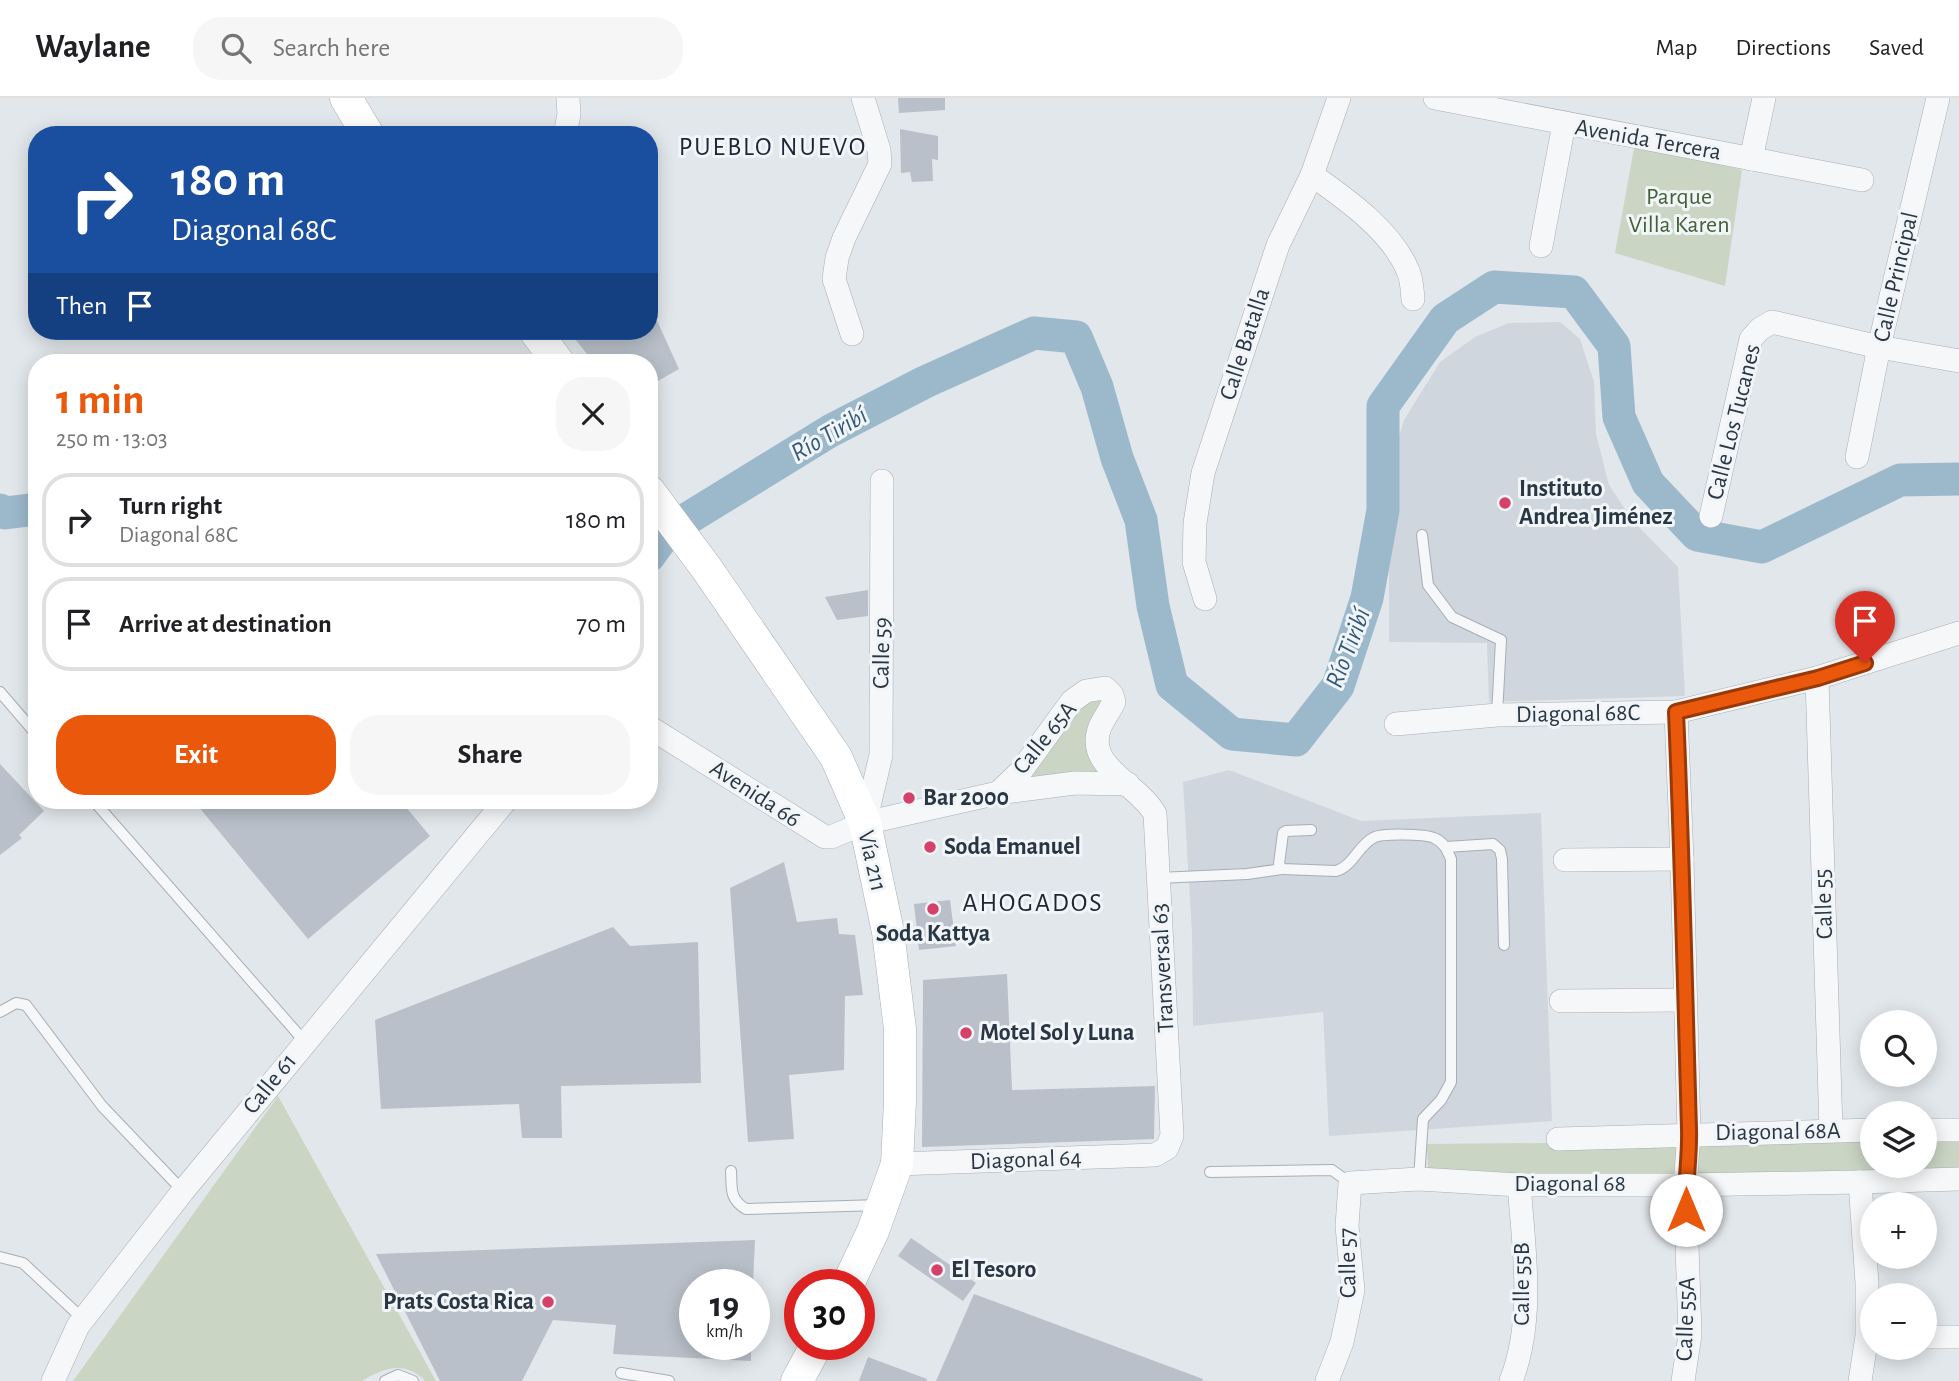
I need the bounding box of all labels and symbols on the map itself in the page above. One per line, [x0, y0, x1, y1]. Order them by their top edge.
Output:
street label: Avenida Tercera [1573, 115, 1723, 165]
district label: PUEBLO NUEVO [679, 134, 867, 160]
park label: Parque Villa Karen [1628, 185, 1730, 237]
street label: Calle Principal [1869, 210, 1923, 344]
street label: Calle Batalla [1216, 285, 1274, 403]
street label: Calle Los Tucanes [1703, 342, 1765, 502]
water label: Río Tiribí [787, 401, 873, 466]
place label: Instituto Andrea Jiménez [1519, 477, 1673, 529]
marker: Instituto Andrea Jiménez [1497, 495, 1513, 511]
pin [1835, 591, 1895, 663]
water label: Río Tiribí [1321, 603, 1375, 691]
street label: Calle 59 [869, 617, 895, 689]
street label: Calle 65A [1009, 697, 1081, 779]
street label: Diagonal 68C [1516, 701, 1640, 727]
street label: Avenida 66 [705, 756, 805, 832]
place label: Bar 2000 [923, 786, 1009, 810]
marker: Bar 2000 [901, 790, 917, 806]
street label: Vía 211 [853, 828, 891, 894]
place label: Soda Emanuel [944, 835, 1081, 859]
marker: Soda Emanuel [922, 839, 938, 855]
street label: Calle 55 [1811, 868, 1837, 940]
district label: AHOGADOS [962, 890, 1104, 916]
marker: Soda Kattya [925, 901, 941, 917]
street label: Transversal 63 [1148, 903, 1178, 1033]
place label: Soda Kattya [876, 922, 990, 946]
place label: Motel Sol y Luna [980, 1021, 1134, 1045]
marker: Motel Sol y Luna [958, 1025, 974, 1041]
street label: Calle 61 [239, 1049, 301, 1119]
street label: Diagonal 68A [1715, 1119, 1841, 1145]
street label: Diagonal 64 [970, 1146, 1082, 1174]
street label: Diagonal 68 [1514, 1172, 1626, 1196]
position arrow [1649, 1173, 1723, 1247]
street label: Calle 57 [1335, 1228, 1361, 1298]
street label: Calle 55B [1510, 1242, 1534, 1326]
place label: El Tesoro [951, 1258, 1037, 1282]
marker: El Tesoro [929, 1262, 945, 1278]
speed limit sign: 30 [784, 1269, 875, 1360]
street label: Calle 55A [1673, 1276, 1699, 1362]
place label: Prats Costa Rica [383, 1290, 534, 1314]
marker: Prats Costa Rica [540, 1294, 556, 1310]

